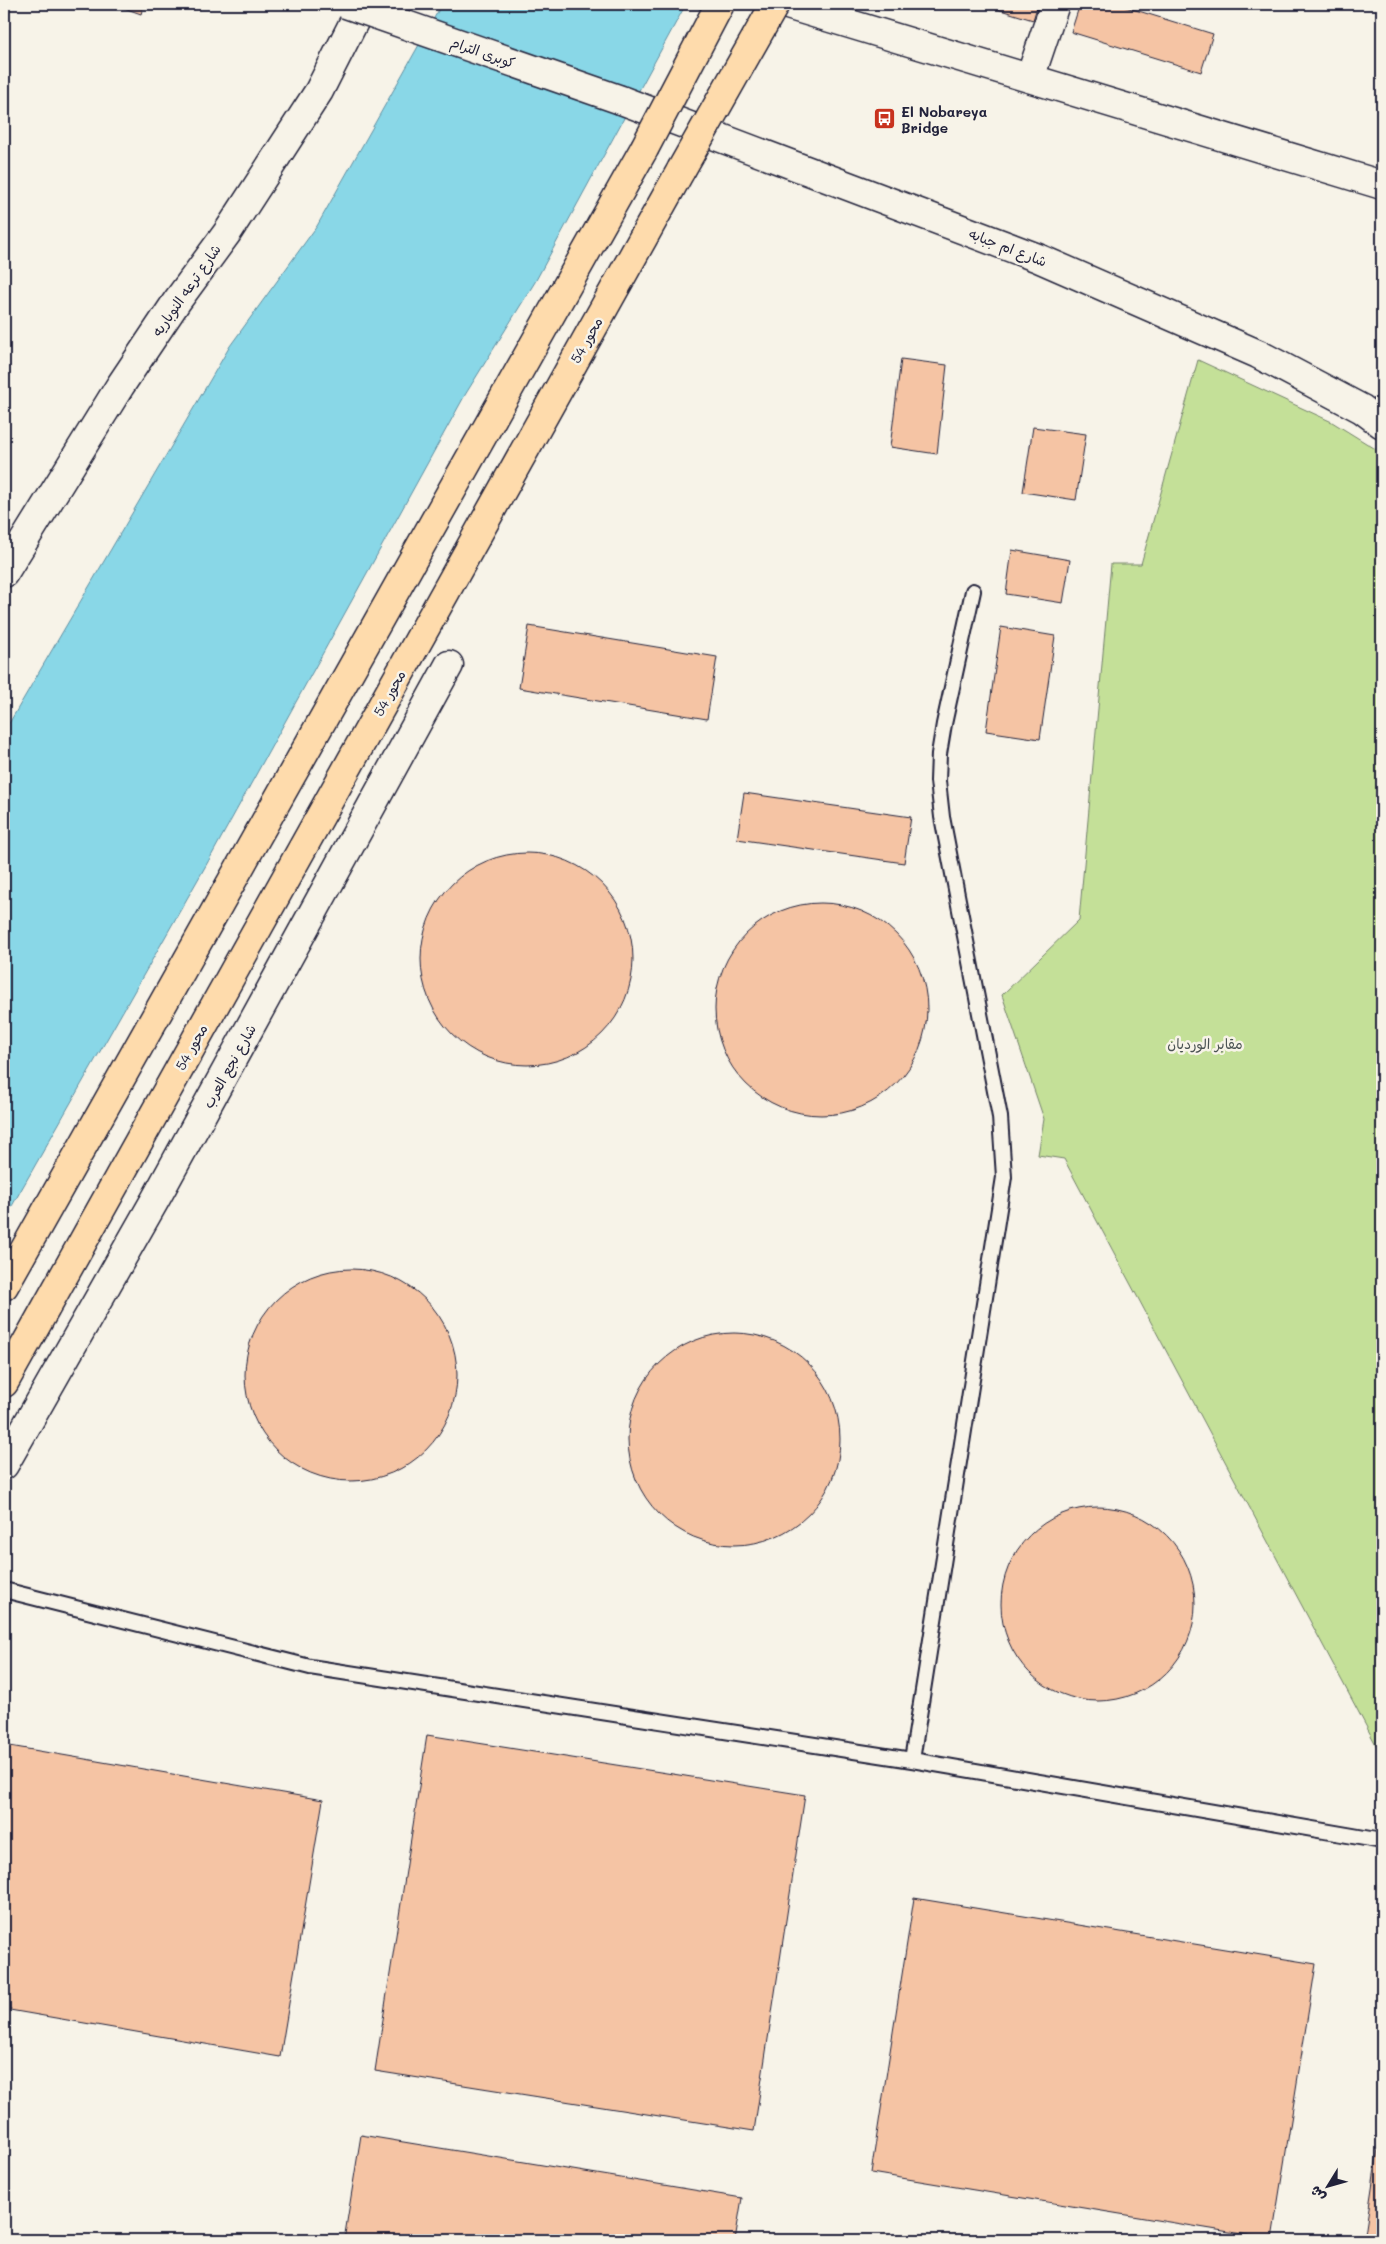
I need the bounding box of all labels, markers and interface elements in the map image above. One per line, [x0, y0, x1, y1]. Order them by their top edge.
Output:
street label: كوبرى الترام [447, 32, 518, 75]
place label: El Nobareya Bridge [901, 102, 988, 137]
bus stop icon: El Nobareya Bridge [873, 107, 897, 131]
street label: شارع ام جبابه [966, 223, 1050, 272]
street label: شارع ترعه النوباريه [147, 240, 226, 340]
street label: محور 54 [566, 314, 606, 366]
street label: محور 54 [369, 667, 409, 719]
street label: محور 54 [171, 1021, 211, 1073]
street label: شارع نجع العرب [198, 1021, 262, 1112]
park label: مقابر الورديان [1167, 1034, 1243, 1053]
north arrow [1304, 2162, 1354, 2212]
text: ش [1305, 2182, 1329, 2206]

